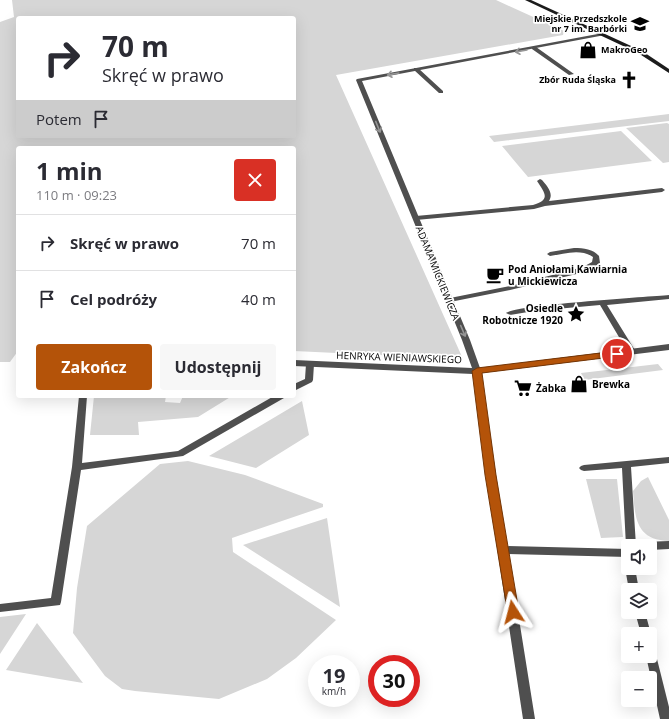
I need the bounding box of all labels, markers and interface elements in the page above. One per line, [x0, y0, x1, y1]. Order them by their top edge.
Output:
place label: Miejskie Przedszkole nr 7 im. Barbórki [534, 12, 627, 35]
school or university icon: Miejskie Przedszkole nr 7 im. Barbórki [630, 14, 650, 34]
text: 70 m [102, 27, 169, 65]
icon: right [36, 32, 88, 84]
shop icon: MakroGeo [578, 40, 598, 60]
place label: MakroGeo [601, 43, 648, 56]
one-way arrow [515, 47, 528, 55]
text: Skręć w prawo [102, 63, 224, 87]
one-way arrow [387, 70, 400, 78]
church icon: Zbór Ruda Śląska [619, 70, 639, 90]
place label: Zbór Ruda Śląska [539, 73, 616, 86]
icon: arrive [90, 108, 112, 130]
text: Potem [36, 109, 82, 129]
one-way arrow [375, 120, 382, 132]
text: 1 min [36, 154, 103, 187]
button: close [234, 159, 276, 201]
text: 110 m · 09:23 [36, 186, 117, 204]
street label: ADAMA MICKIEWICZA [413, 224, 464, 323]
icon: right [36, 232, 58, 254]
text: Skręć w prawo [70, 233, 179, 253]
text: 70 m [241, 233, 276, 253]
place label: Pod Aniołami Kawiarnia u Mickiewicza [508, 262, 627, 288]
cafe icon: Pod Aniołami Kawiarnia u Mickiewicza [485, 265, 505, 285]
icon: arrive [36, 288, 58, 310]
text: Cel podróży [70, 289, 157, 309]
text: 40 m [241, 289, 276, 309]
place label: Osiedle Robotnicze 1920 [482, 301, 563, 327]
place icon: Osiedle Robotnicze 1920 [566, 304, 586, 324]
one-way arrow [459, 325, 467, 337]
pin [600, 337, 634, 371]
icon: arrive [606, 343, 628, 365]
button: Zakończ [36, 344, 152, 390]
button: Udostępnij [160, 344, 276, 390]
street label: HENRYKA WIENIAWSKIEGO [336, 348, 462, 366]
shop icon: Brewka [569, 374, 589, 394]
place label: Brewka [592, 377, 630, 391]
supermarket icon: Żabka [513, 378, 533, 398]
place label: Żabka [536, 381, 566, 395]
map controls [621, 539, 657, 707]
button: sound [621, 539, 657, 575]
button: layers [621, 583, 657, 619]
position arrow [492, 591, 534, 633]
button: + [621, 627, 657, 663]
speed limit sign: 30 [368, 655, 420, 707]
text: 19 [323, 662, 345, 689]
button: − [621, 671, 657, 707]
text: km/h [322, 684, 346, 698]

